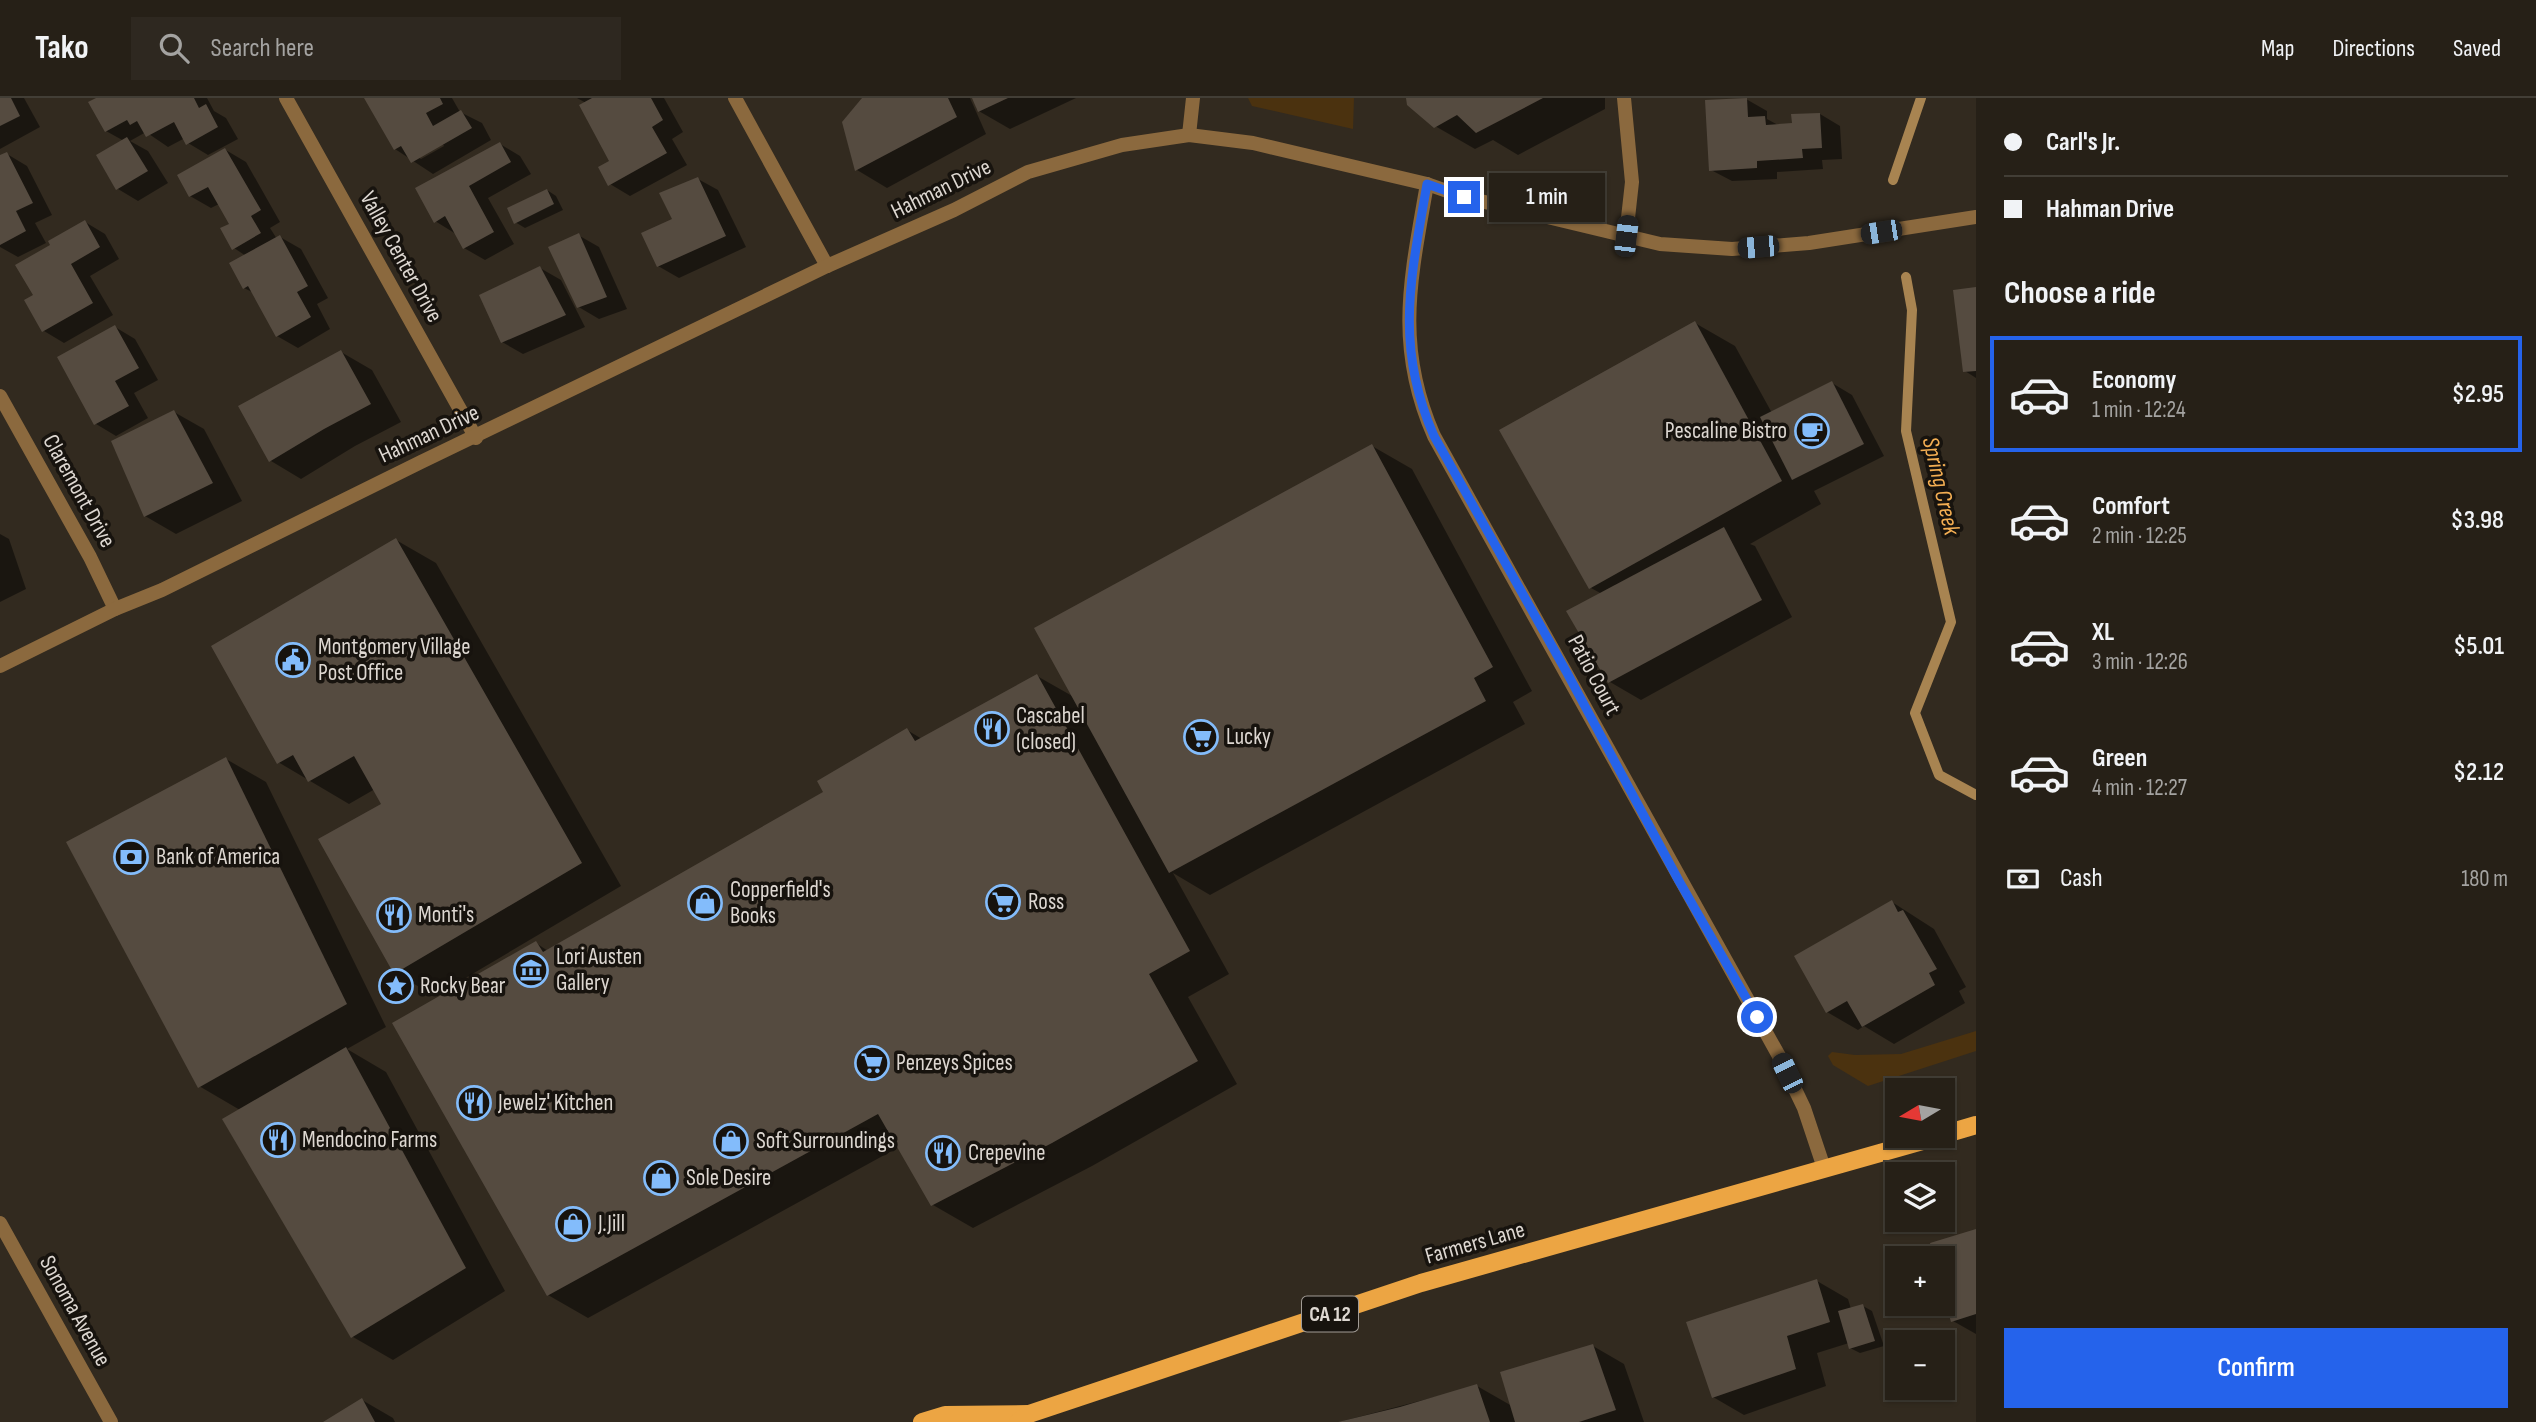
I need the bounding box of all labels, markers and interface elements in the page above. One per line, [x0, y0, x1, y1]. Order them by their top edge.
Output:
search box [131, 17, 621, 80]
text: Tako [35, 28, 89, 68]
icon: search [155, 29, 193, 67]
text: Search here [211, 33, 314, 64]
text: Map [2261, 34, 2294, 63]
text: Directions [2332, 34, 2415, 63]
text: Saved [2453, 34, 2501, 63]
text: Carl's Jr. [2046, 127, 2120, 158]
street label: Hahman Drive [886, 153, 996, 225]
callout: 1 min [1488, 172, 1604, 222]
route end [1448, 181, 1480, 213]
text: 1 min [1526, 183, 1568, 211]
street label: Valley Center Drive [354, 187, 448, 327]
text: Hahman Drive [2046, 194, 2174, 225]
car [1614, 214, 1639, 258]
car [1859, 218, 1904, 246]
car [1737, 235, 1780, 259]
text: Choose a ride [2004, 274, 2156, 313]
icon: car [2008, 363, 2071, 426]
text: Economy [2092, 365, 2176, 396]
text: $2.95 [2452, 379, 2504, 410]
text: 1 min · 12:24 [2092, 396, 2186, 424]
street label: Hahman Drive [374, 399, 484, 469]
cafe icon: Pescaline Bistro [1793, 412, 1831, 450]
place label: Pescaline Bistro [1665, 417, 1787, 445]
street label: Claremont Drive [36, 430, 122, 552]
water label: Spring Creek [1916, 434, 1967, 539]
icon: car [2008, 489, 2071, 552]
text: Comfort [2092, 491, 2170, 522]
text: $3.98 [2451, 505, 2504, 536]
text: 2 min · 12:25 [2092, 522, 2187, 550]
icon: car [2008, 615, 2071, 678]
text: XL [2092, 617, 2114, 648]
street label: Patio Court [1561, 630, 1627, 720]
text: $5.01 [2453, 631, 2504, 662]
place label: Montgomery Village Post Office [318, 633, 471, 687]
public building icon: Montgomery Village Post Office [274, 641, 312, 679]
text: 3 min · 12:26 [2092, 648, 2188, 676]
place label: Cascabel (closed) [1016, 702, 1085, 756]
restaurant icon: Cascabel (closed) [973, 710, 1011, 748]
supermarket icon: Lucky [1182, 718, 1220, 756]
place label: Lucky [1226, 723, 1271, 751]
icon: car [2008, 741, 2071, 804]
text: Green [2092, 743, 2147, 774]
text: $2.12 [2453, 757, 2504, 788]
text: 4 min · 12:27 [2092, 774, 2187, 802]
bank icon: Bank of America [112, 838, 150, 876]
place label: Bank of America [156, 843, 280, 871]
icon: cash [2004, 860, 2042, 898]
text: Cash [2060, 863, 2103, 894]
text: 180 m [2461, 865, 2508, 893]
place label: Copperfield's Books [730, 876, 831, 930]
supermarket icon: Ross [984, 883, 1022, 921]
shop icon: Copperfield's Books [686, 884, 724, 922]
place label: Ross [1028, 888, 1064, 916]
restaurant icon: Monti's [375, 896, 413, 934]
place label: Monti's [418, 901, 474, 929]
place label: Lori Austen Gallery [556, 943, 642, 997]
museum icon: Lori Austen Gallery [512, 951, 550, 989]
place icon: Rocky Bear [377, 967, 415, 1005]
place label: Rocky Bear [420, 972, 506, 1000]
route start [1741, 1001, 1773, 1033]
supermarket icon: Penzeys Spices [853, 1044, 891, 1082]
place label: Penzeys Spices [896, 1049, 1013, 1077]
car [1769, 1050, 1806, 1096]
north arrow [1885, 1078, 1955, 1148]
map controls [1885, 1078, 1955, 1400]
restaurant icon: Jewelz' Kitchen [455, 1084, 493, 1122]
place label: Jewelz' Kitchen [497, 1089, 613, 1117]
restaurant icon: Mendocino Farms [259, 1121, 297, 1159]
shop icon: Soft Surroundings [712, 1122, 750, 1160]
place label: Mendocino Farms [302, 1126, 437, 1154]
place label: Soft Surroundings [756, 1127, 895, 1155]
restaurant icon: Crepevine [924, 1134, 962, 1172]
place label: Crepevine [968, 1139, 1045, 1167]
shop icon: Sole Desire [642, 1159, 680, 1197]
button: layers [1885, 1162, 1955, 1232]
place label: Sole Desire [686, 1164, 771, 1192]
shop icon: J.Jill [554, 1205, 592, 1243]
place label: J.Jill [597, 1210, 625, 1238]
street label: Farmers Lane [1422, 1215, 1528, 1271]
button: + [1885, 1246, 1955, 1316]
street label: Sonoma Avenue [33, 1251, 117, 1371]
road number: CA 12 [1302, 1296, 1358, 1332]
button: Confirm [2004, 1328, 2508, 1408]
button: − [1885, 1330, 1955, 1400]

